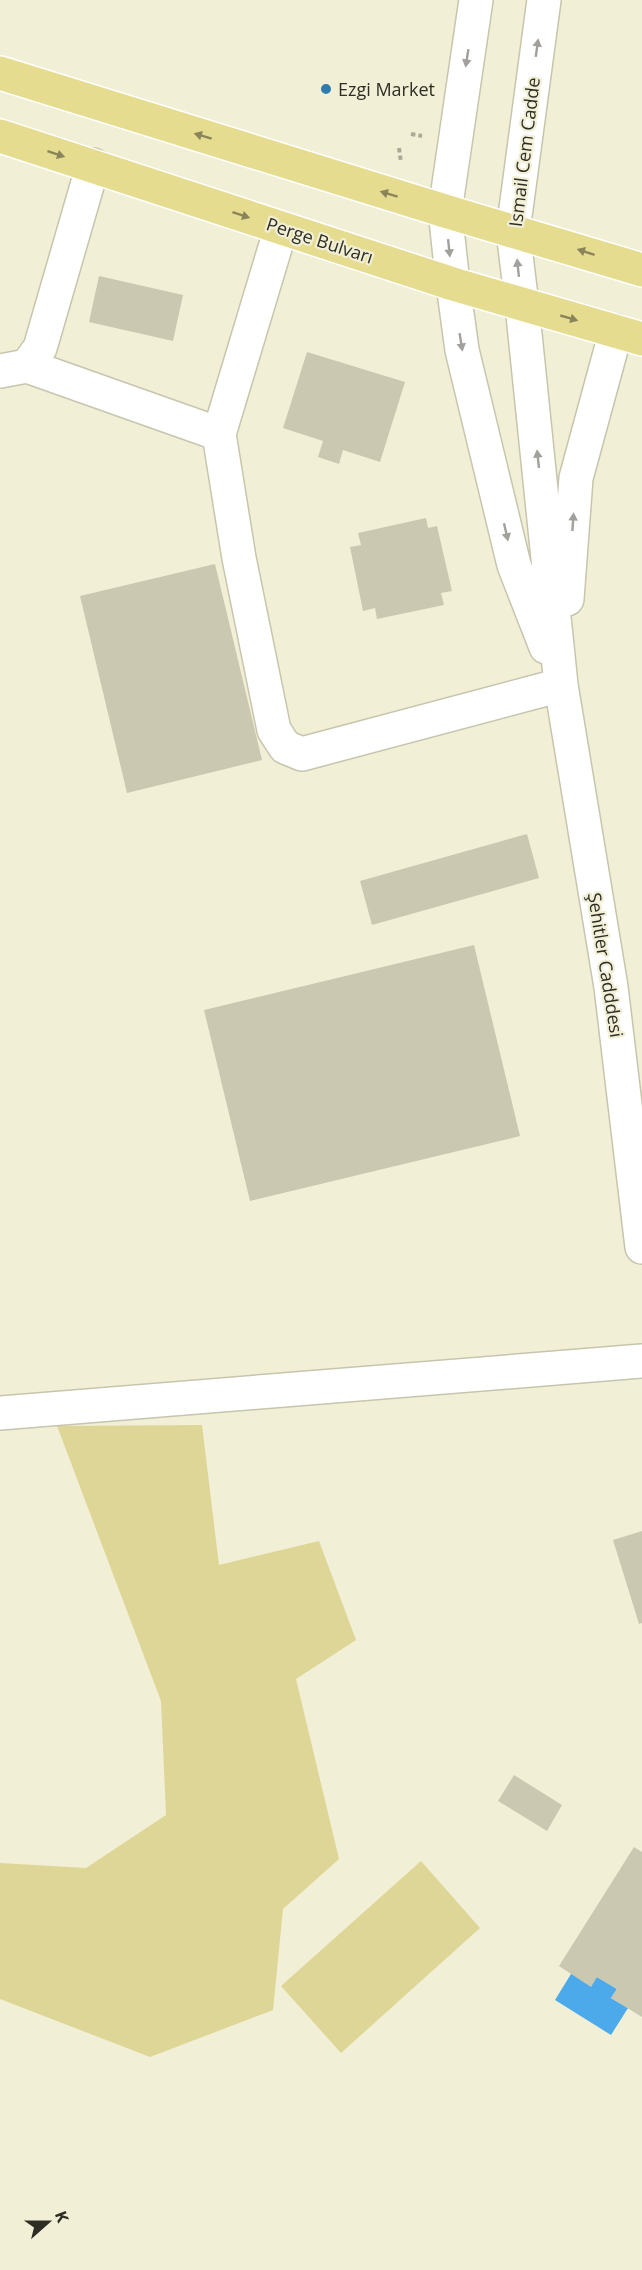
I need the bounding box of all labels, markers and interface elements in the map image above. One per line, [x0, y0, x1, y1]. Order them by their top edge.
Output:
one-way arrow [533, 38, 542, 57]
one-way arrow [463, 48, 472, 67]
street label: Ismail Cem Cadde [503, 76, 545, 228]
place label: Ezgi Market [338, 77, 435, 101]
marker: Ezgi Market [319, 82, 333, 96]
one-way arrow [194, 131, 212, 140]
one-way arrow [47, 149, 65, 159]
one-way arrow [380, 188, 398, 198]
one-way arrow [232, 210, 250, 220]
street label: Perge Bulvarı [264, 211, 376, 269]
one-way arrow [444, 238, 453, 257]
one-way arrow [577, 247, 595, 257]
one-way arrow [513, 258, 522, 277]
one-way arrow [560, 314, 578, 324]
one-way arrow [457, 332, 466, 351]
one-way arrow [533, 450, 543, 469]
one-way arrow [568, 512, 578, 531]
one-way arrow [501, 522, 511, 541]
street label: Şehitler Cadddesi [583, 891, 629, 1039]
north arrow [18, 2192, 78, 2252]
text: K [50, 2208, 74, 2226]

